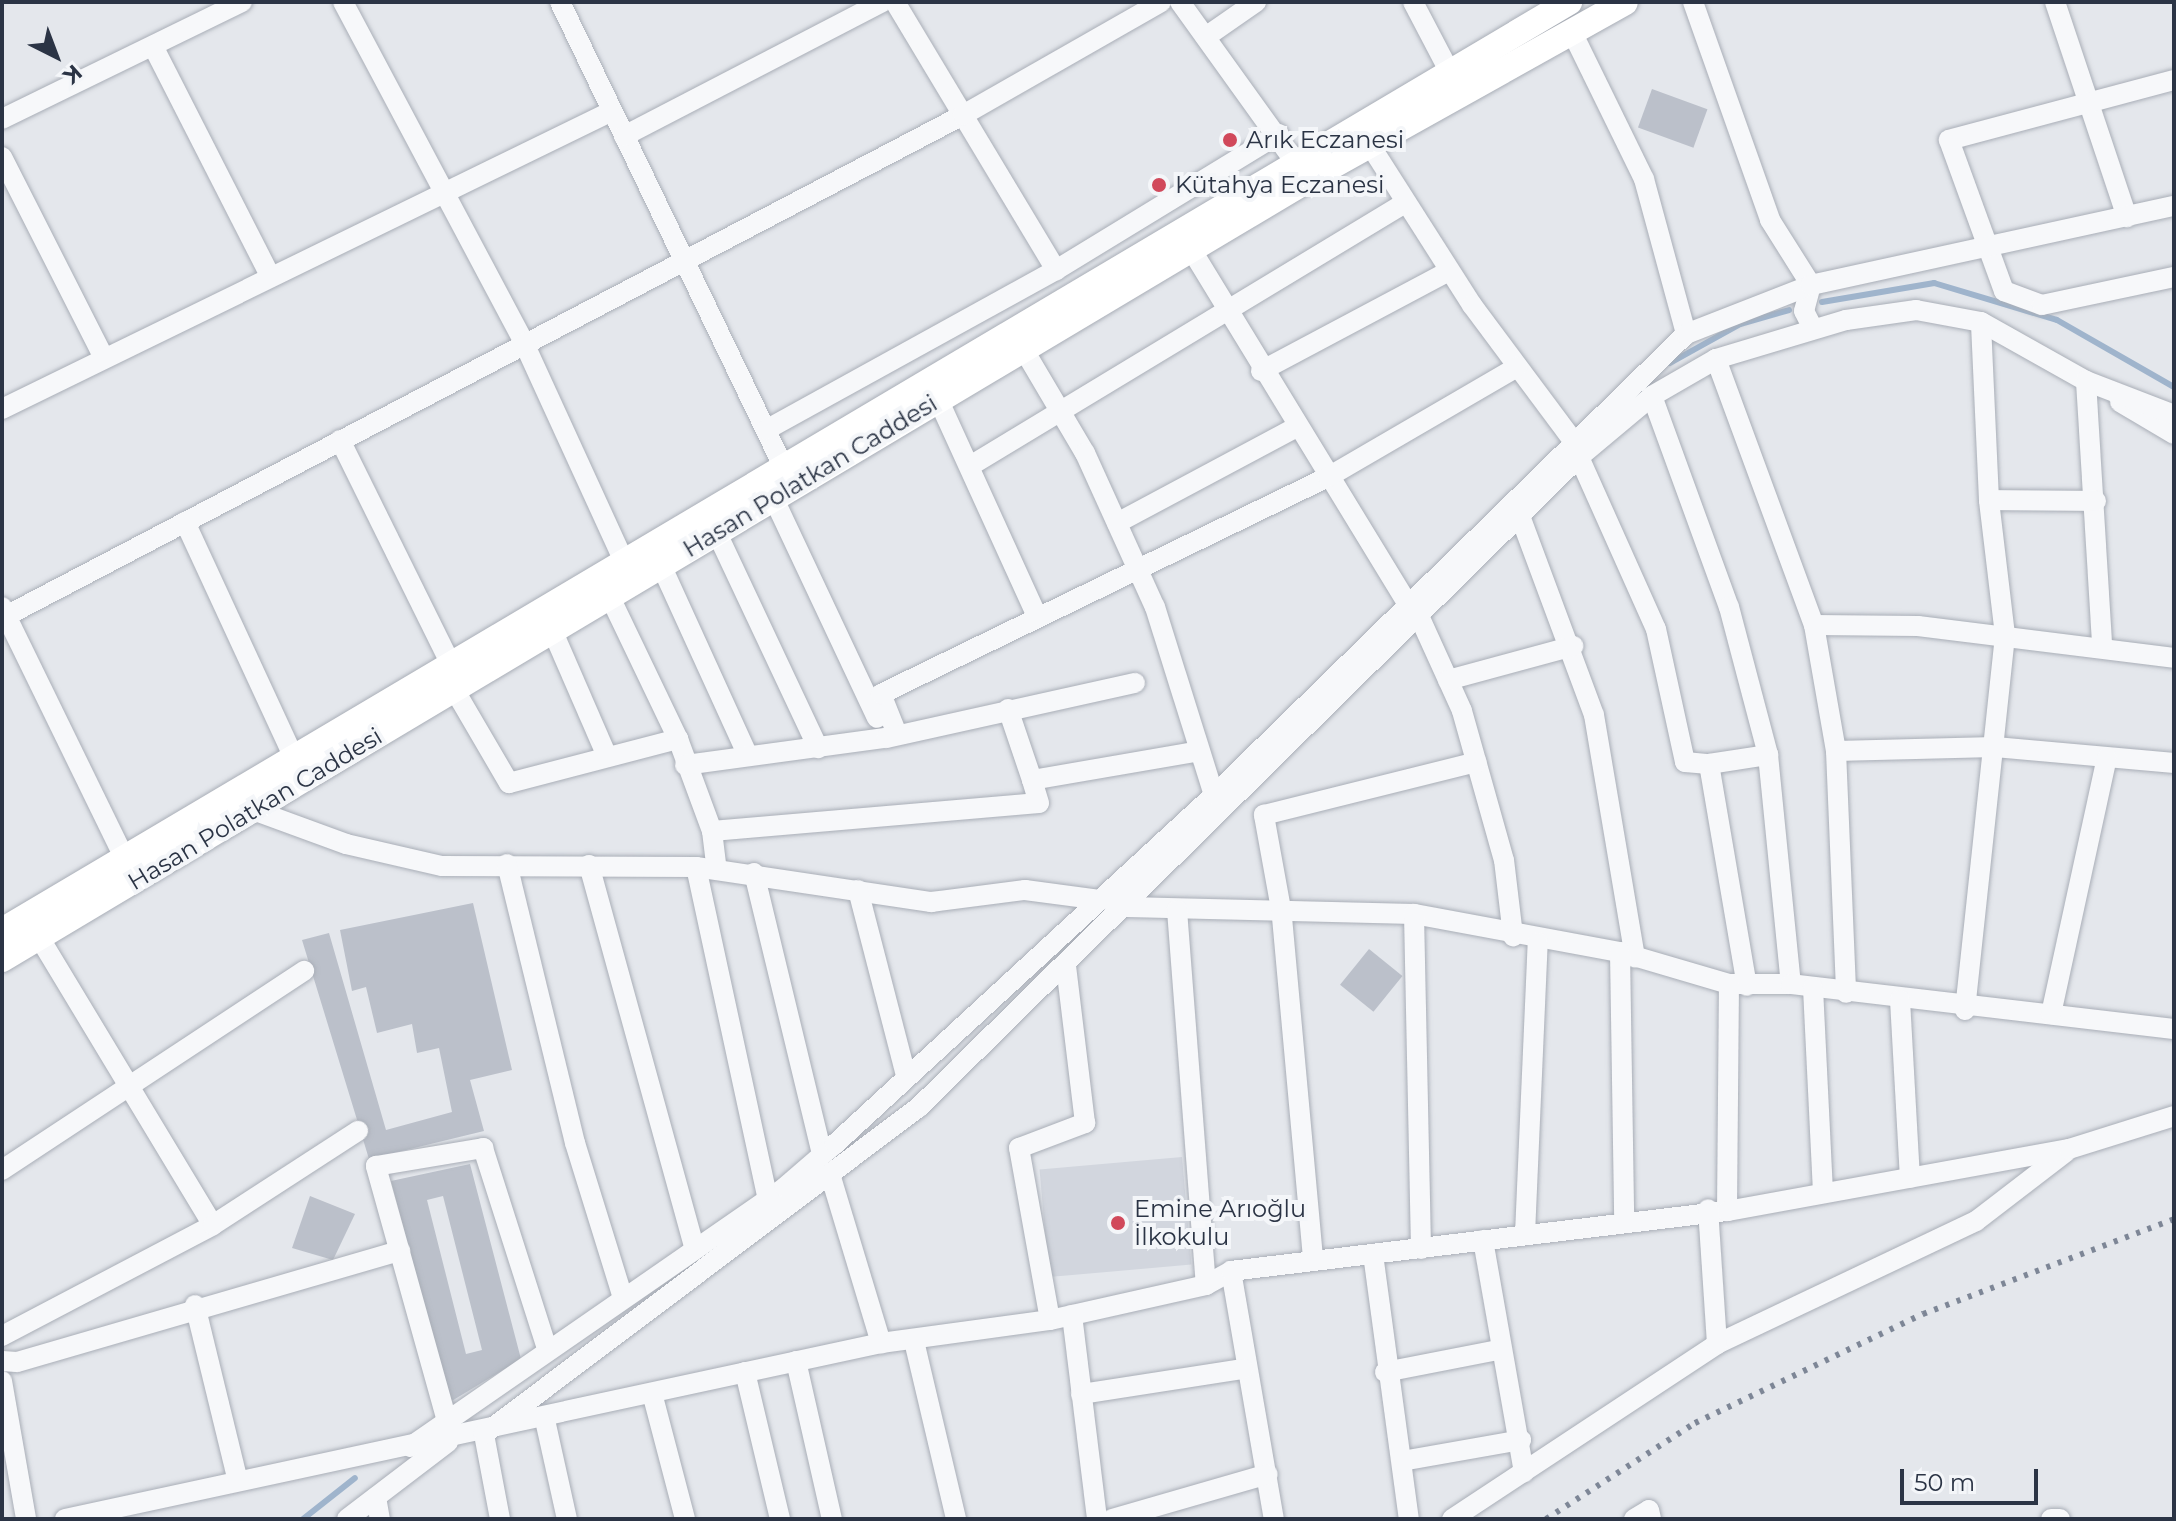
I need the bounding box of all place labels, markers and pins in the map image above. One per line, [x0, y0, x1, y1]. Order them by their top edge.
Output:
place label: Arık Eczanesi [1246, 126, 1404, 154]
marker: Arık Eczanesi [1221, 131, 1239, 149]
place label: Kütahya Eczanesi [1175, 171, 1384, 199]
marker: Kütahya Eczanesi [1150, 176, 1168, 194]
place label: Emine Arıoğlu İlkokulu [1134, 1195, 1306, 1251]
marker: Emine Arıoğlu İlkokulu [1109, 1214, 1127, 1232]

